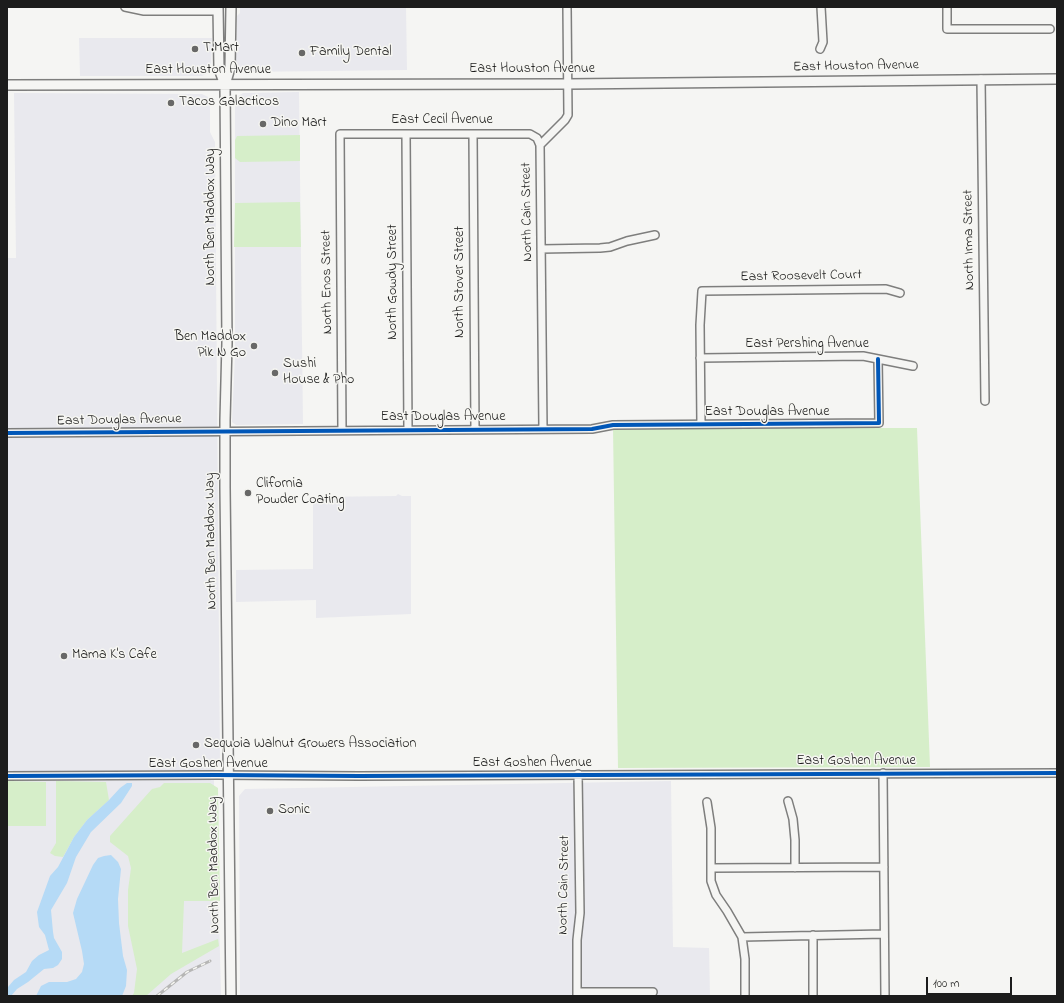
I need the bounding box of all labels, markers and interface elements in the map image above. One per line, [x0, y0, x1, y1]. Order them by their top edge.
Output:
place label: T.Mart [203, 41, 239, 57]
marker: T.Mart [190, 44, 200, 54]
place label: Family Dental [310, 45, 392, 61]
marker: Family Dental [297, 48, 307, 58]
street label: East Houston Avenue [793, 58, 919, 76]
street label: East Houston Avenue [469, 62, 595, 78]
street label: East Houston Avenue [145, 63, 271, 79]
place label: Tacos Galacticos [179, 95, 279, 111]
marker: Tacos Galacticos [166, 98, 176, 108]
street label: East Cecil Avenue [391, 113, 493, 129]
place label: Dino Mart [271, 116, 327, 132]
marker: Dino Mart [258, 119, 268, 129]
street label: North Ben Maddox Way [204, 148, 220, 286]
street label: North Cain Street [519, 162, 537, 262]
street label: North Irma Street [961, 189, 979, 291]
street label: North Gowdy Street [386, 224, 402, 340]
street label: North Stover Street [453, 226, 469, 338]
street label: North Enos Street [319, 230, 337, 334]
street label: East Roosevelt Court [740, 268, 862, 286]
place label: Ben Maddox Pik N Go [175, 330, 246, 362]
street label: East Pershing Avenue [745, 337, 869, 353]
marker: Ben Maddox Pik N Go [249, 341, 259, 351]
place label: Sushi House & Pho [283, 357, 354, 390]
marker: Sushi House & Pho [270, 368, 280, 378]
street label: East Douglas Avenue [704, 405, 830, 421]
street label: East Douglas Avenue [380, 410, 506, 426]
street label: East Douglas Avenue [56, 412, 182, 430]
street label: North Ben Maddox Way [202, 472, 222, 610]
place label: Clifornia Powder Coating [256, 477, 345, 510]
marker: Clifornia Powder Coating [243, 488, 253, 498]
place label: Mama K's Cafe [72, 648, 157, 664]
marker: Mama K's Cafe [59, 651, 69, 661]
place label: Sequoia Walnut Growers Association [204, 737, 416, 753]
marker: Sequoia Walnut Growers Association [191, 740, 201, 750]
street label: East Goshen Avenue [796, 754, 916, 770]
street label: East Goshen Avenue [472, 756, 592, 772]
street label: East Goshen Avenue [148, 757, 268, 773]
street label: North Ben Maddox Way [205, 796, 225, 934]
place label: Sonic [278, 803, 310, 819]
marker: Sonic [265, 806, 275, 816]
street label: North Cain Street [556, 835, 574, 935]
scale bar [928, 969, 1014, 995]
text: 100 m [933, 975, 960, 993]

